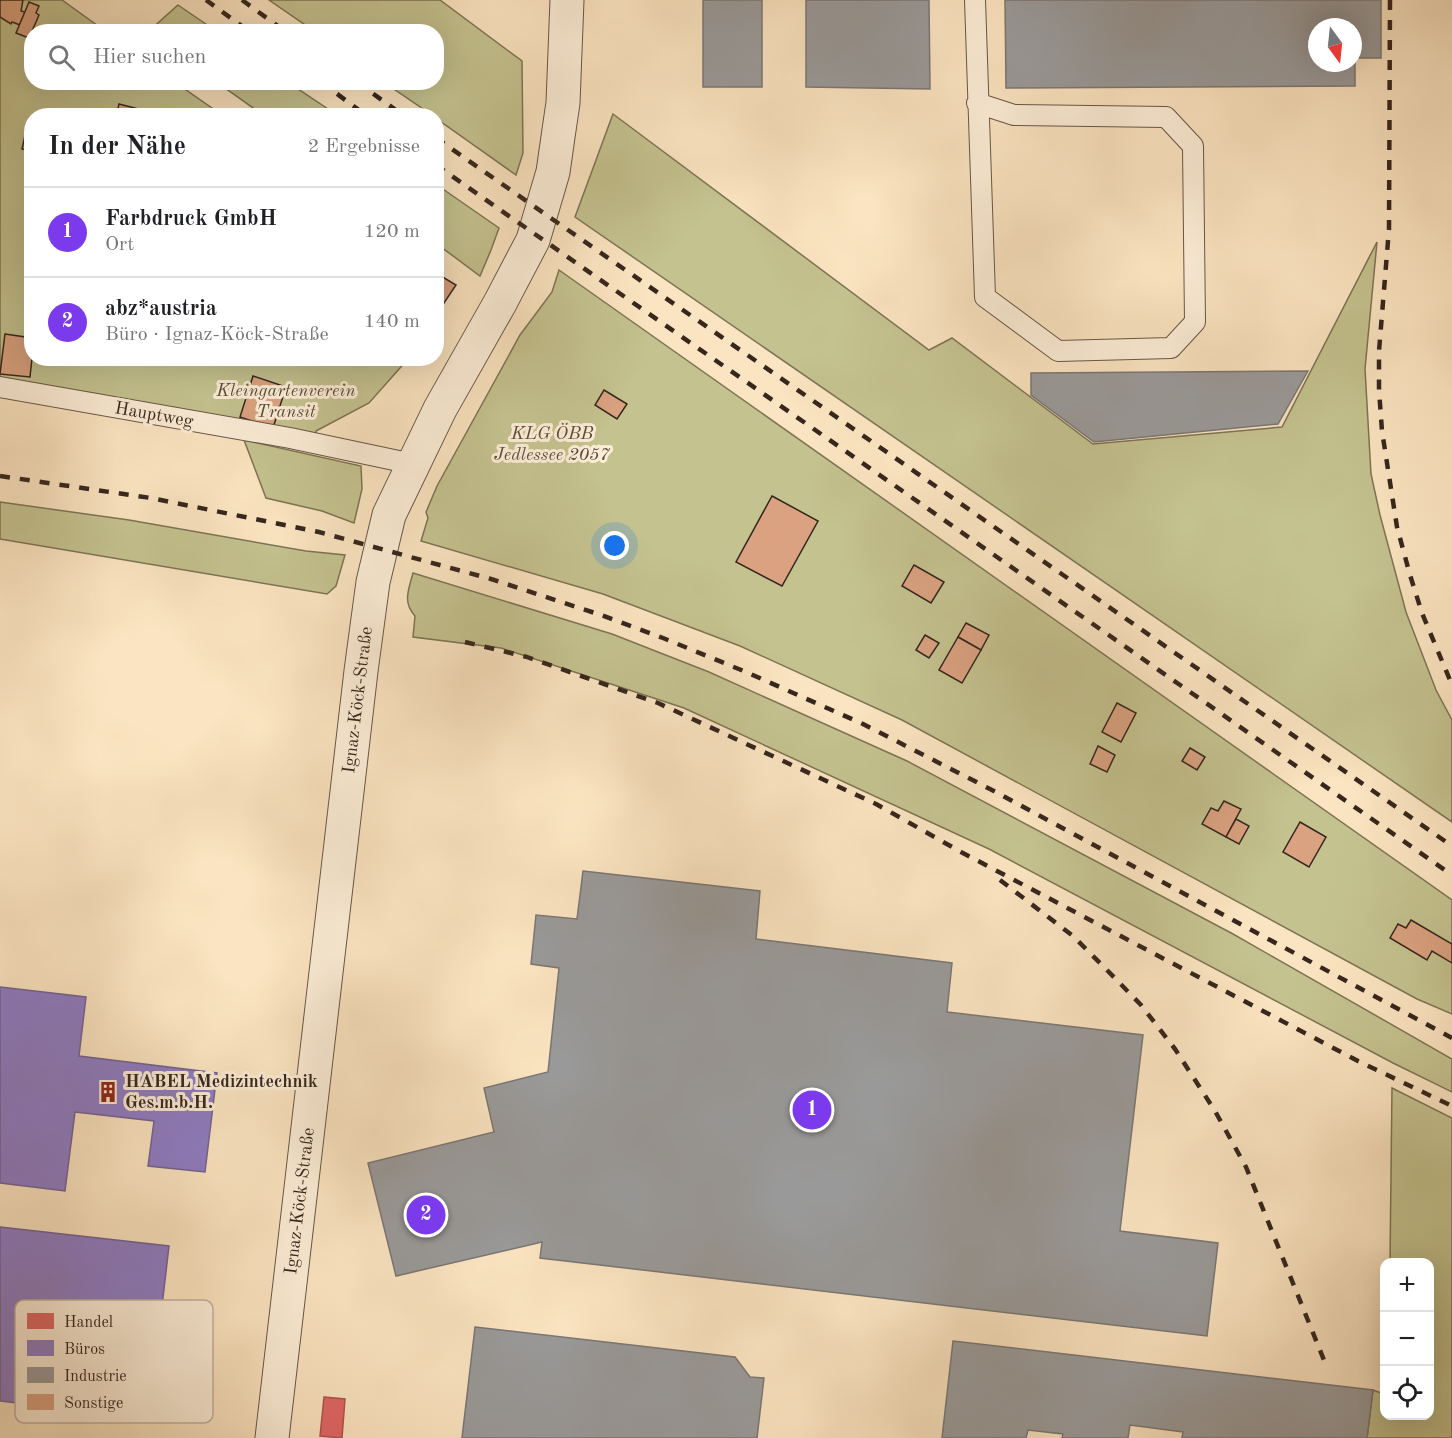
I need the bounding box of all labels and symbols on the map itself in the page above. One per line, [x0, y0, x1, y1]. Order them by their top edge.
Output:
north arrow [1308, 18, 1362, 72]
park label: Kleingartenverein Transit [215, 382, 356, 421]
street label: Hauptweg [113, 399, 195, 431]
park label: KLG ÖBB Jedlessee 2057 [494, 423, 611, 464]
your location [600, 531, 629, 560]
street label: Ignaz-Köck-Straße [340, 626, 376, 774]
place label: HABEL Medizintechnik Ges.m.b.H. [125, 1073, 318, 1112]
building icon: HABEL Medizintechnik Ges.m.b.H. [96, 1080, 120, 1104]
pin: 1 [792, 1088, 832, 1132]
street label: Ignaz-Köck-Straße [282, 1127, 318, 1275]
pin: 2 [406, 1192, 446, 1238]
legend [15, 1300, 213, 1423]
text: Handel [64, 1315, 113, 1331]
text: Büros [64, 1342, 105, 1358]
text: Industrie [64, 1369, 127, 1385]
text: Sonstige [64, 1396, 123, 1412]

